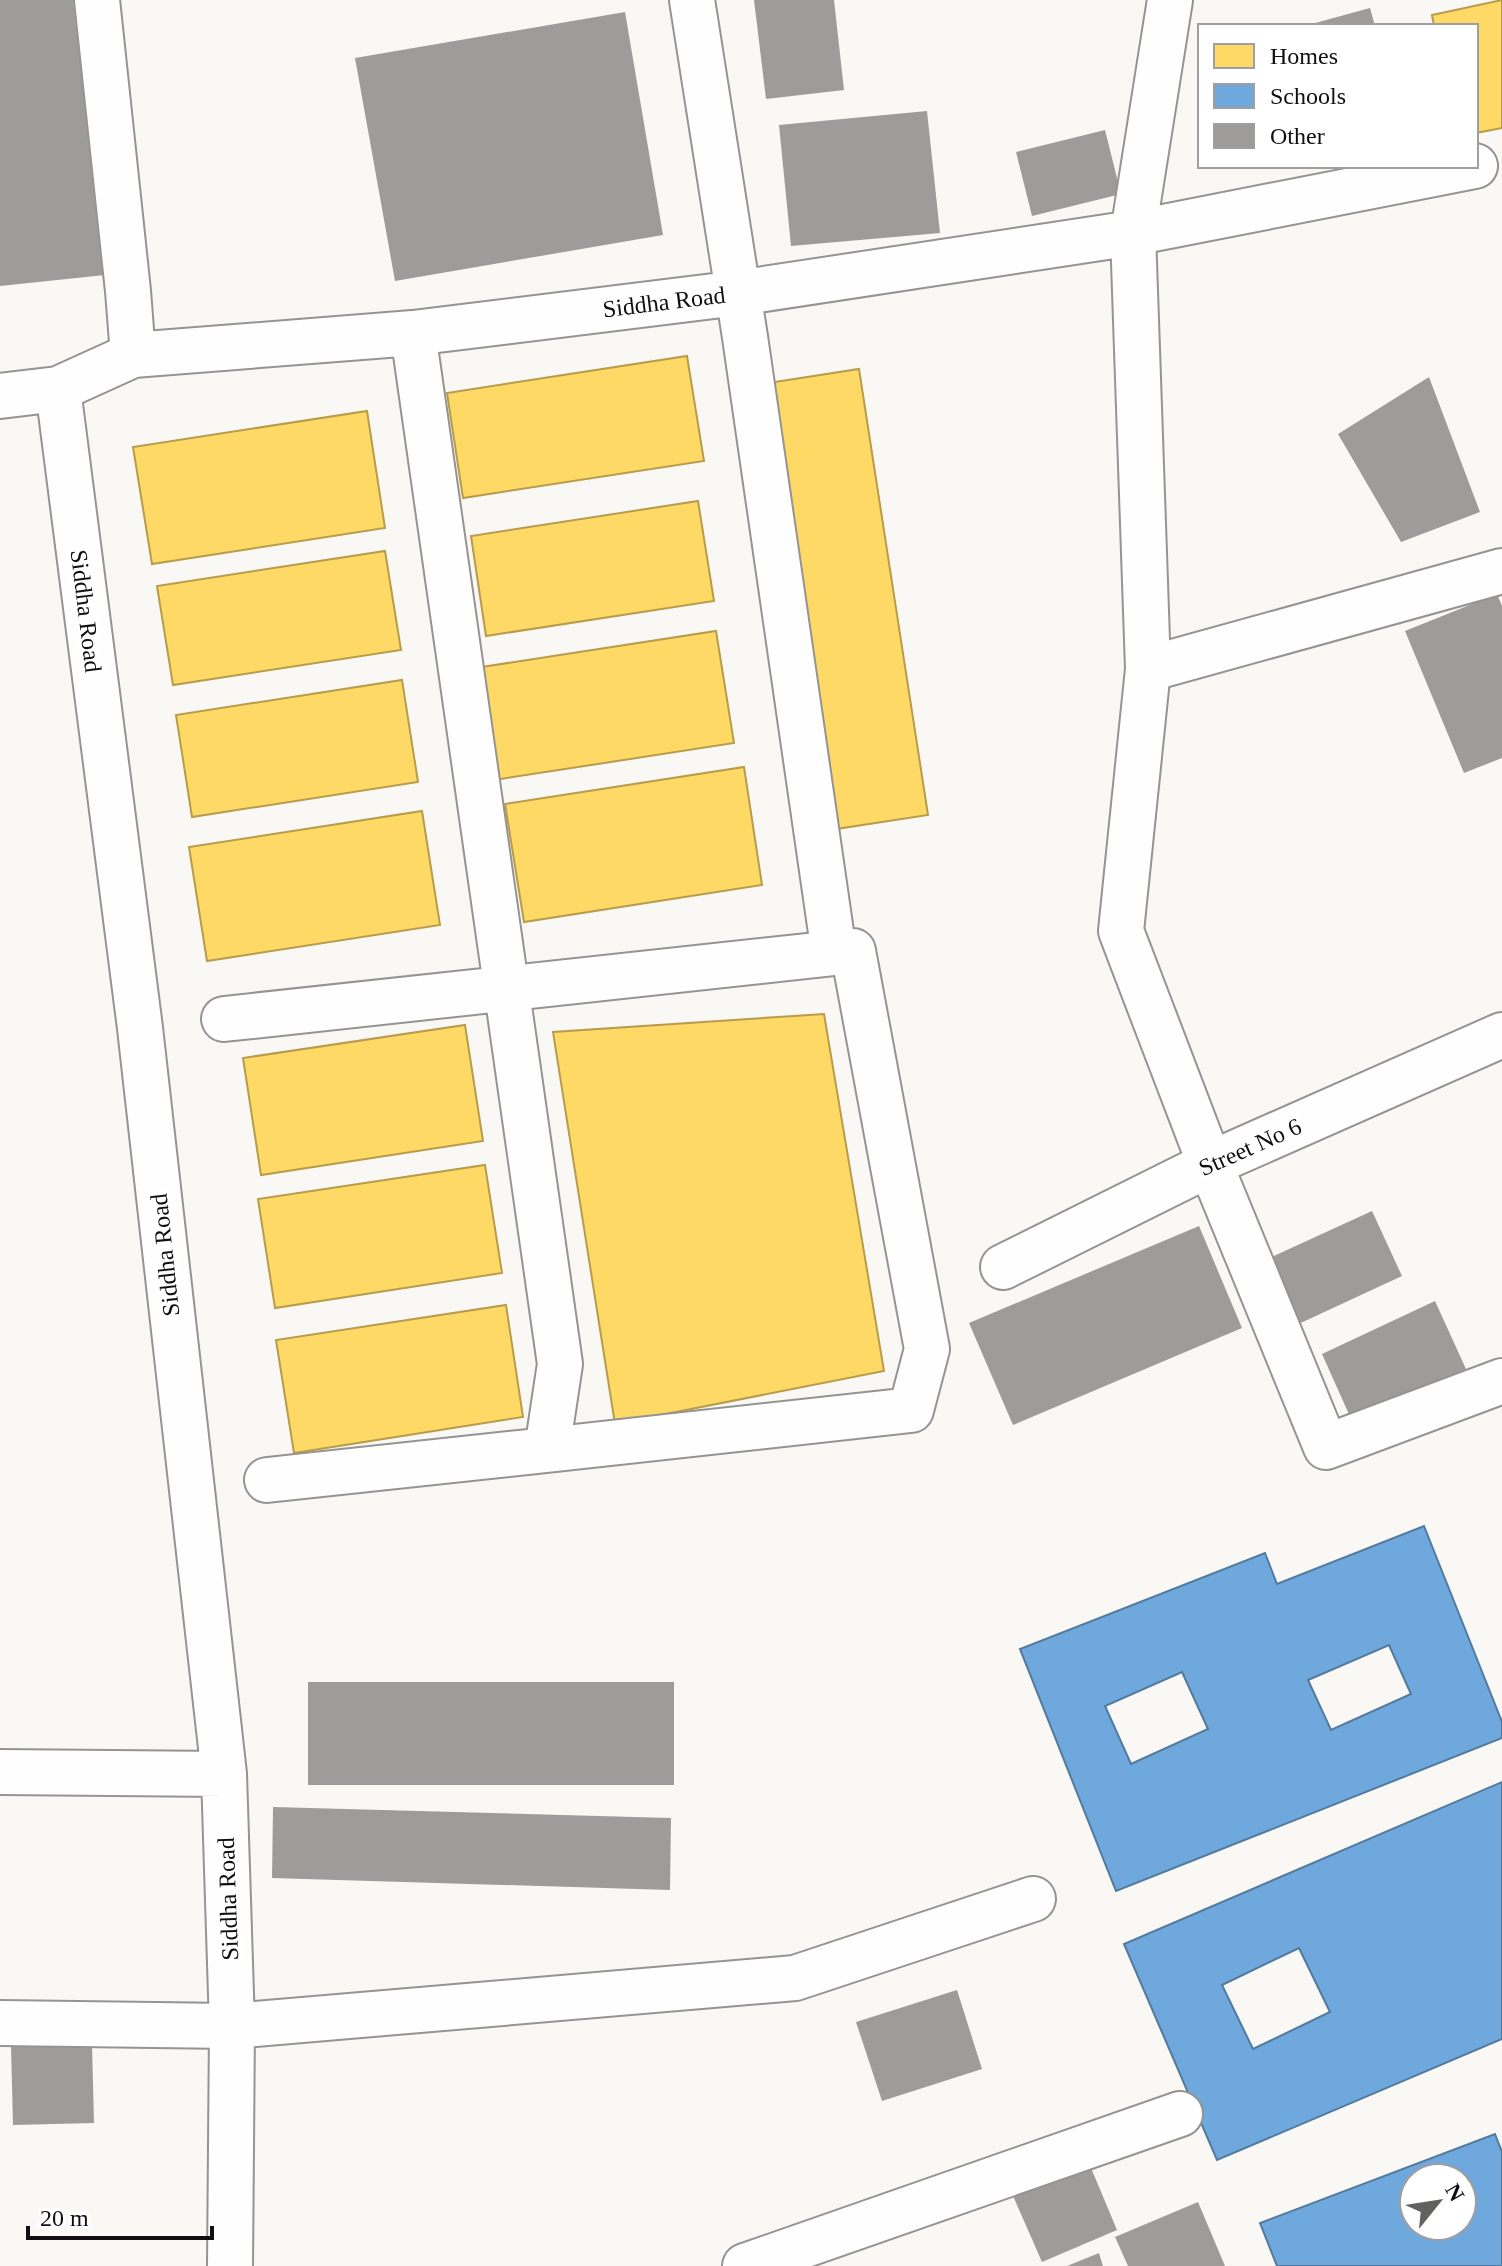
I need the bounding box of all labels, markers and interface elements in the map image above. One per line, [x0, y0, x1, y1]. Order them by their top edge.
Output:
legend [1198, 24, 1478, 168]
text: Homes [1270, 43, 1338, 69]
text: Schools [1270, 83, 1346, 109]
text: Other [1270, 123, 1325, 149]
street label: Siddha Road [601, 282, 727, 322]
street label: Siddha Road [66, 548, 106, 674]
street label: Street No 6 [1195, 1113, 1305, 1181]
street label: Siddha Road [146, 1192, 184, 1318]
street label: Siddha Road [213, 1837, 243, 1961]
north arrow [1398, 2162, 1478, 2242]
text: N [1440, 2179, 1470, 2205]
scale bar [28, 2190, 212, 2240]
text: 20 m [40, 2205, 89, 2231]

